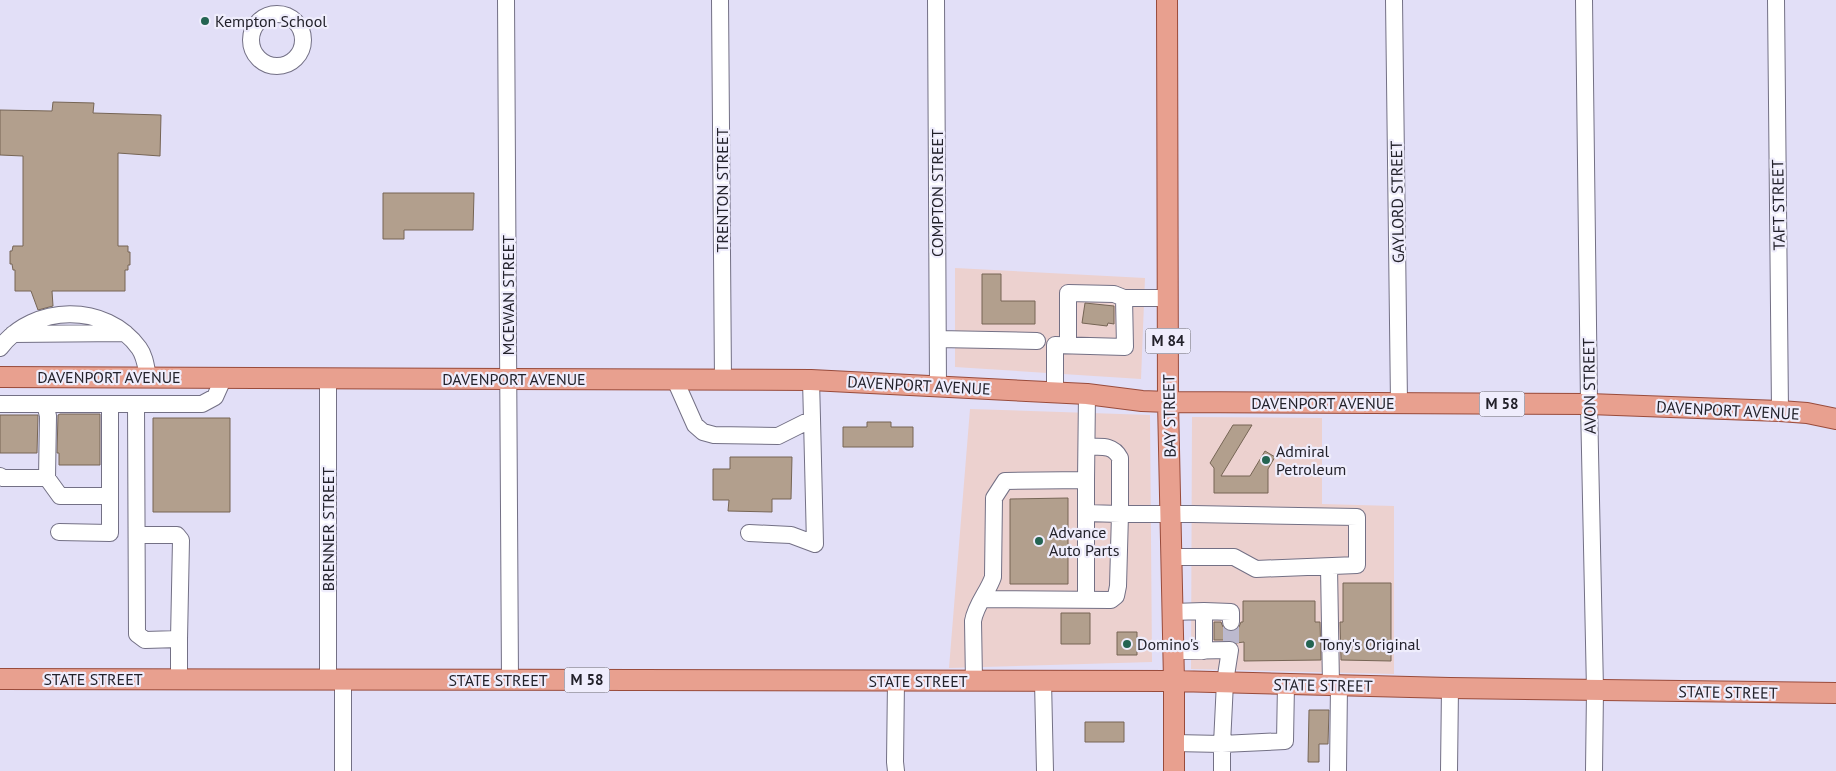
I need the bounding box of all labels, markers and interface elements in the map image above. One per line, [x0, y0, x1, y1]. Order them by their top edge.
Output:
place label: Kempton School [215, 11, 327, 31]
marker: Kempton School [199, 15, 211, 27]
street label: TRENTON STREET [712, 128, 732, 252]
street label: COMPTON STREET [927, 129, 947, 257]
street label: GAYLORD STREET [1386, 141, 1408, 263]
street label: TAFT STREET [1767, 159, 1789, 251]
street label: MCEWAN STREET [498, 235, 518, 355]
road number: M 84 [1146, 328, 1190, 354]
street label: AVON STREET [1578, 338, 1600, 434]
street label: DAVENPORT AVENUE [37, 367, 181, 387]
street label: DAVENPORT AVENUE [442, 369, 586, 389]
street label: DAVENPORT AVENUE [847, 371, 991, 399]
street label: BAY STREET [1158, 374, 1180, 458]
road number: M 58 [1480, 392, 1524, 416]
street label: DAVENPORT AVENUE [1251, 393, 1395, 413]
street label: DAVENPORT AVENUE [1656, 396, 1800, 424]
place label: Admiral Petroleum [1276, 441, 1346, 479]
marker: Admiral Petroleum [1260, 454, 1272, 466]
street label: BRENNER STREET [318, 467, 338, 591]
place label: Advance Auto Parts [1049, 522, 1120, 560]
marker: Advance Auto Parts [1033, 535, 1045, 547]
place label: Domino's [1137, 634, 1199, 654]
place label: Tony's Original [1320, 634, 1420, 654]
marker: Domino's [1121, 638, 1133, 650]
marker: Tony's Original [1304, 638, 1316, 650]
road number: M 58 [564, 668, 610, 692]
street label: STATE STREET [43, 669, 143, 689]
street label: STATE STREET [448, 670, 548, 690]
street label: STATE STREET [868, 671, 968, 691]
street label: STATE STREET [1273, 674, 1373, 696]
street label: STATE STREET [1678, 681, 1778, 703]

